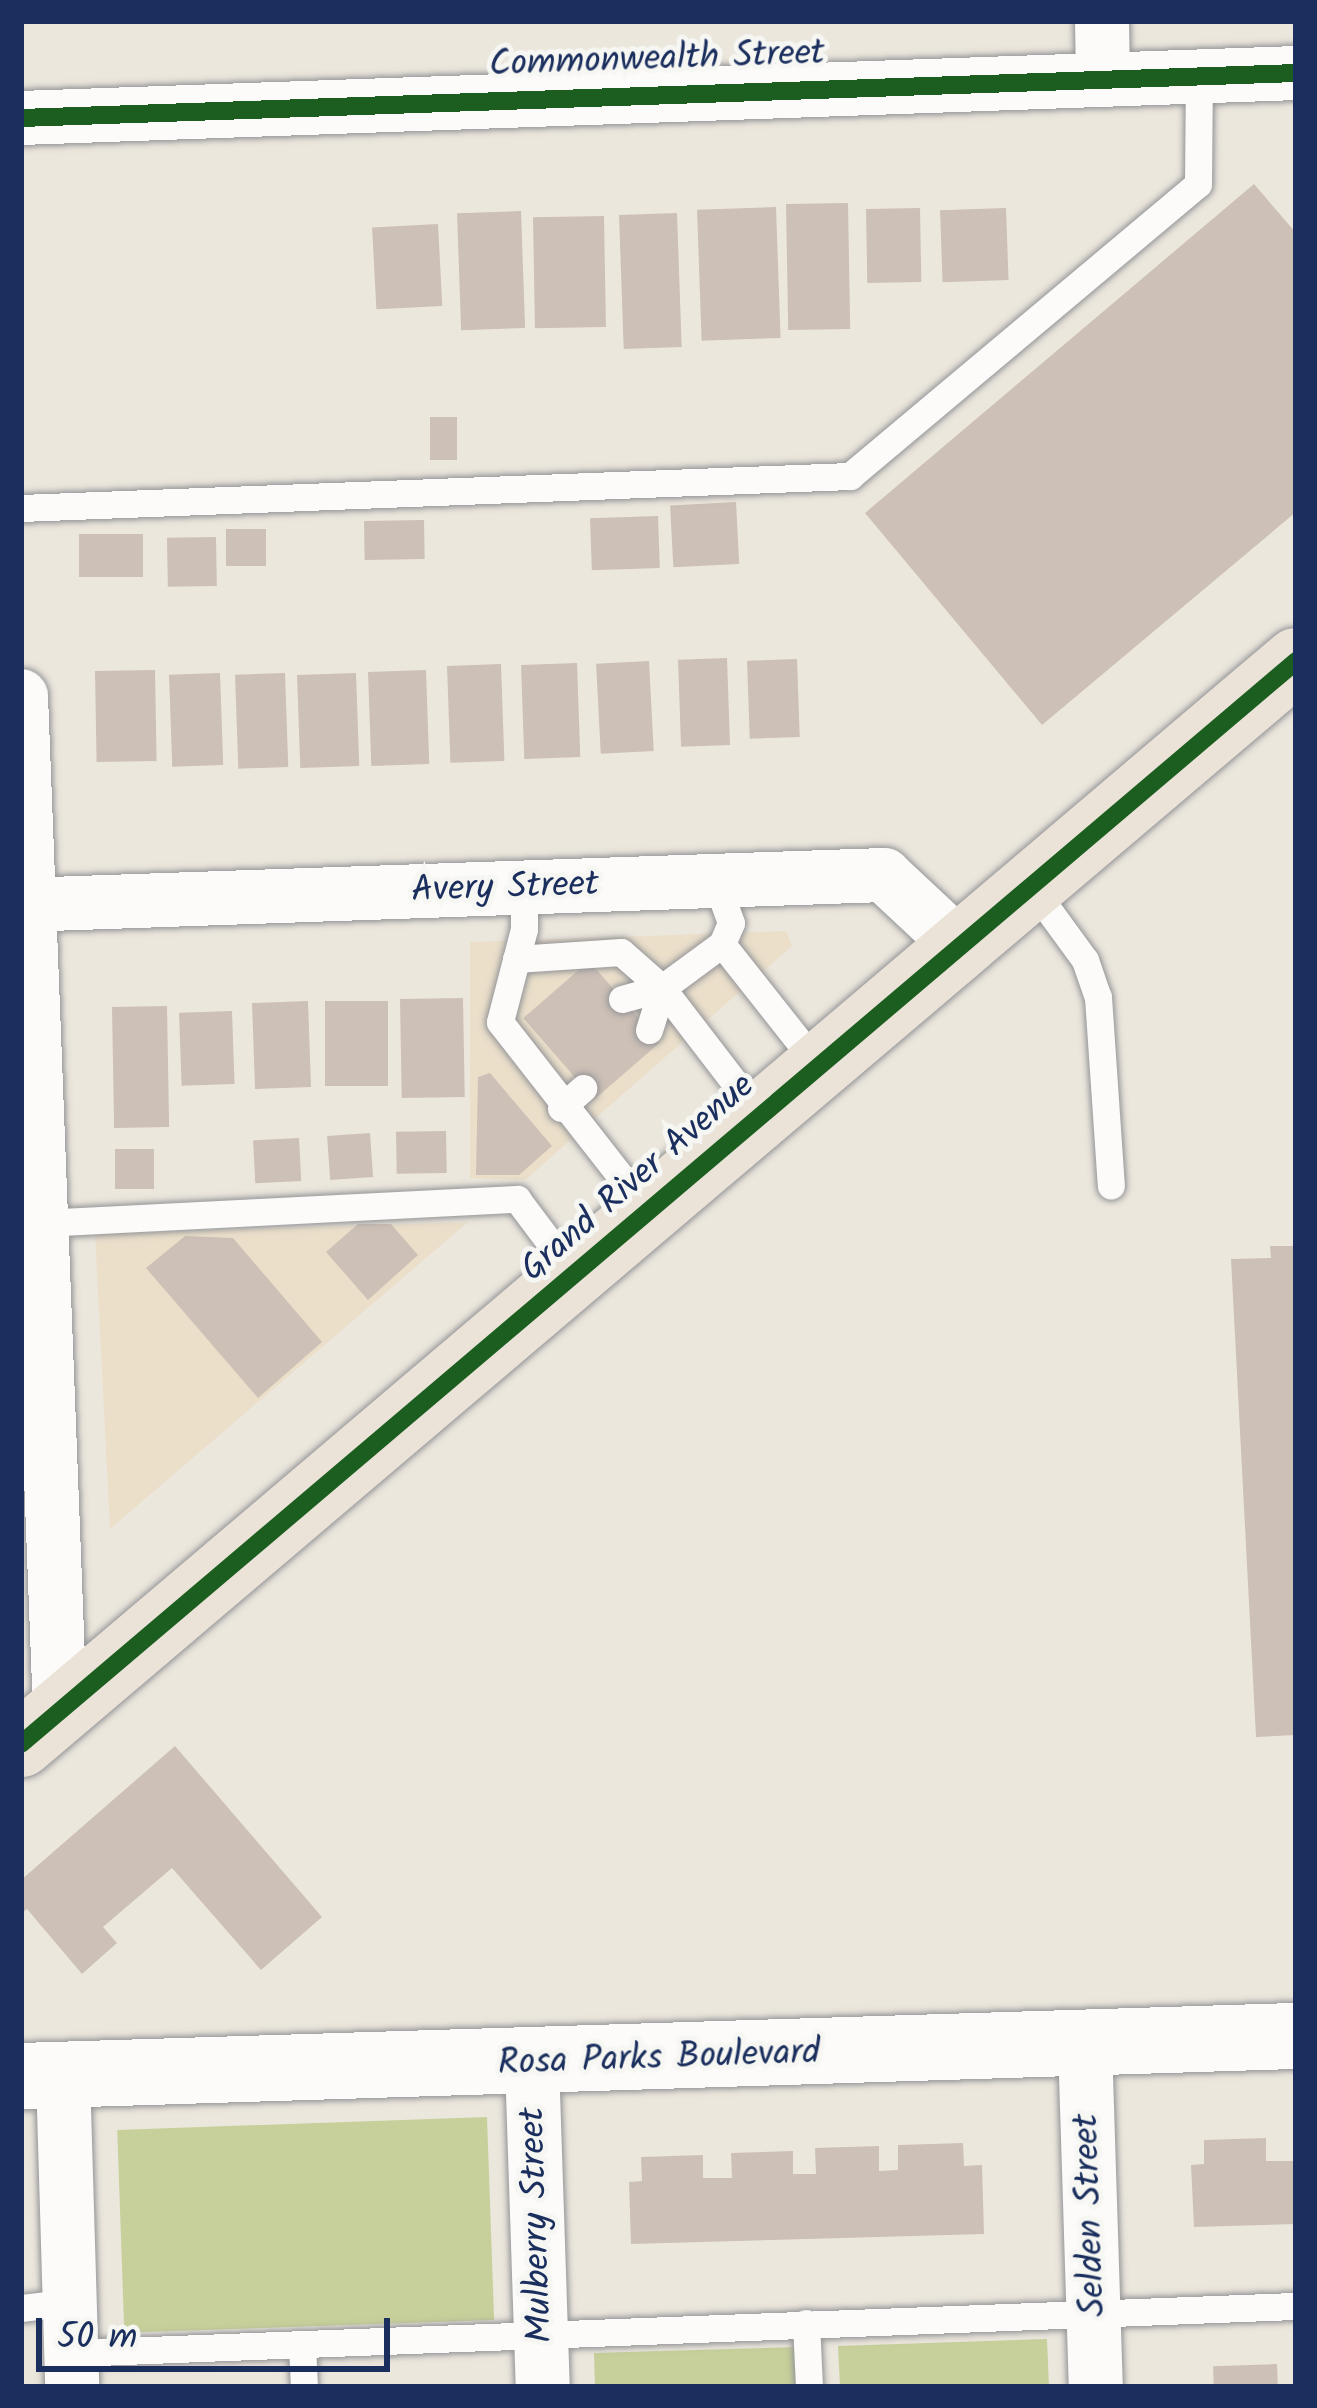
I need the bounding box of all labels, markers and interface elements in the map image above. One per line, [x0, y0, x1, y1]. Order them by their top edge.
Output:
street label: Commonwealth Street [488, 33, 826, 87]
street label: Avery Street [410, 863, 600, 913]
street label: Grand River Avenue [512, 1065, 764, 1291]
street label: Rosa Parks Boulevard [497, 2032, 821, 2086]
street label: Mulberry Street [511, 2106, 563, 2344]
street label: Selden Street [1066, 2113, 1116, 2317]
scale bar [42, 2294, 396, 2368]
text: 50 m [57, 2310, 137, 2367]

